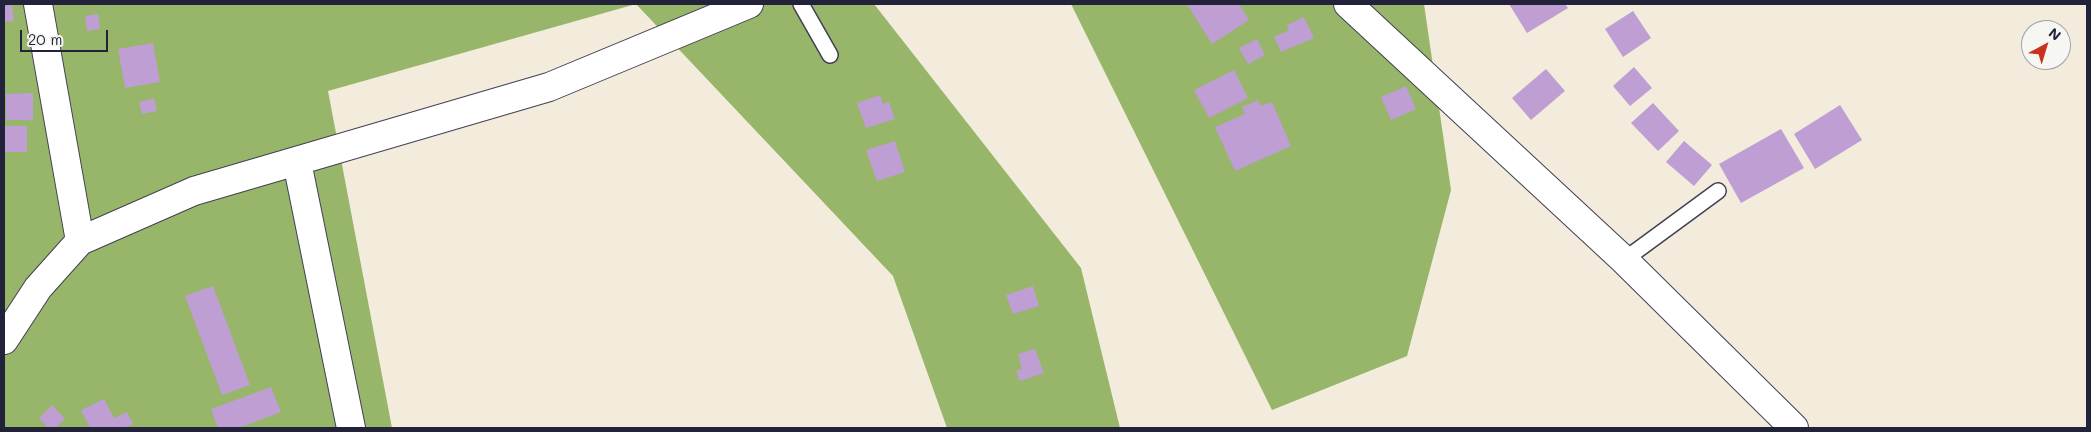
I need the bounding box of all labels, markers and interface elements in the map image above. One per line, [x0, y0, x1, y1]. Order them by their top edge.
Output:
scale bar [22, 20, 110, 52]
north arrow [2021, 20, 2071, 70]
text: N [2045, 23, 2065, 44]
text: 20 m [28, 29, 62, 49]

